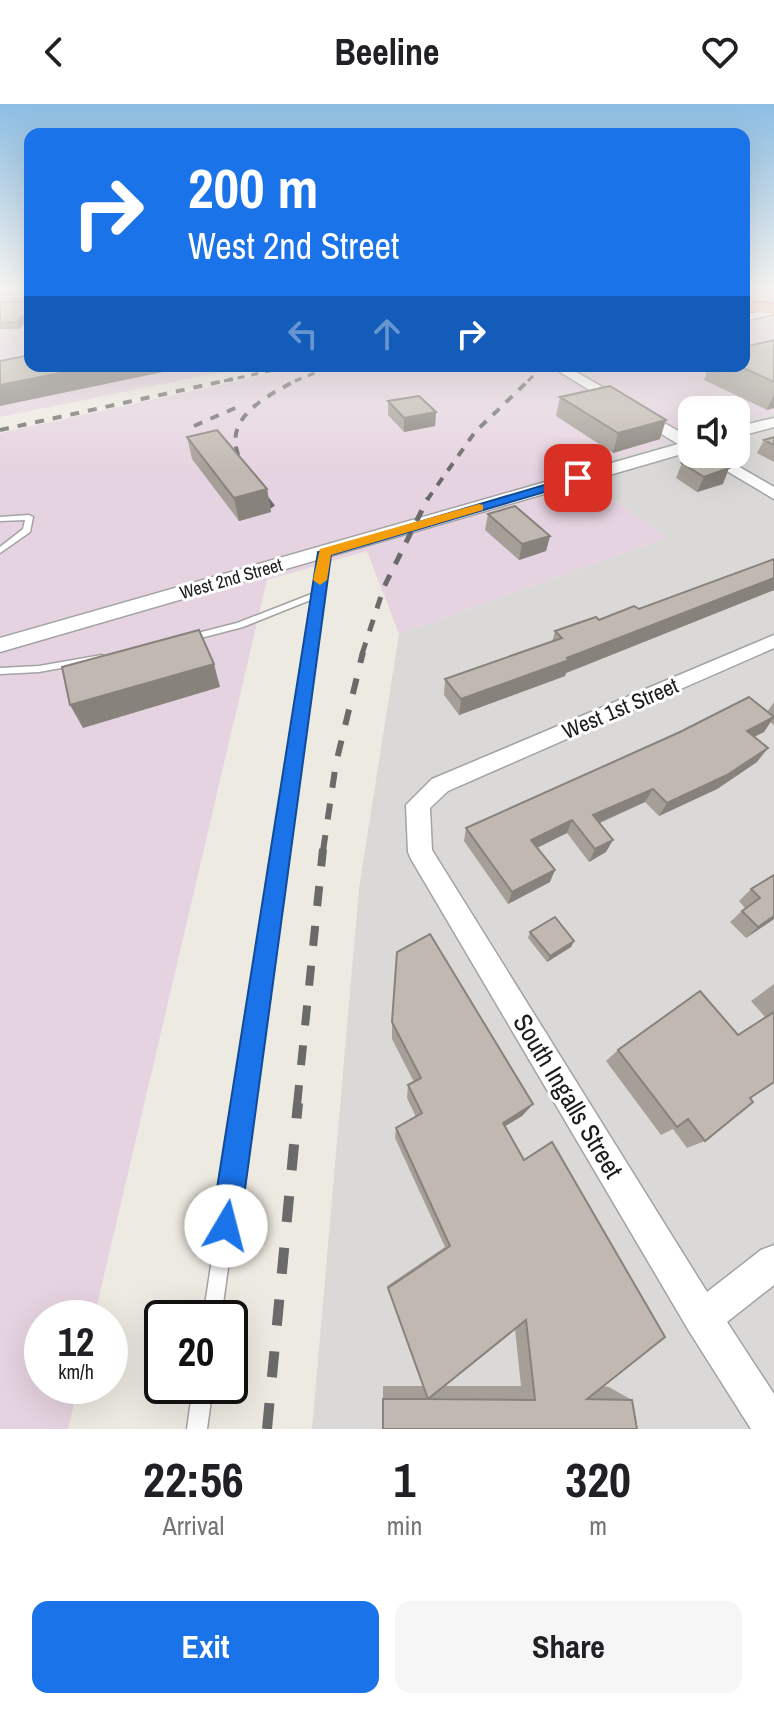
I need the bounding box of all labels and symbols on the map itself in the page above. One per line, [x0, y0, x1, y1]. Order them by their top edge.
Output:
pin [544, 444, 612, 512]
street label: West 2nd Street [177, 552, 285, 605]
street label: West 1st Street [558, 670, 682, 746]
street label: South Ingalls Street [506, 1007, 631, 1185]
position arrow [184, 1184, 268, 1268]
speed limit sign: 20 [144, 1300, 248, 1404]

